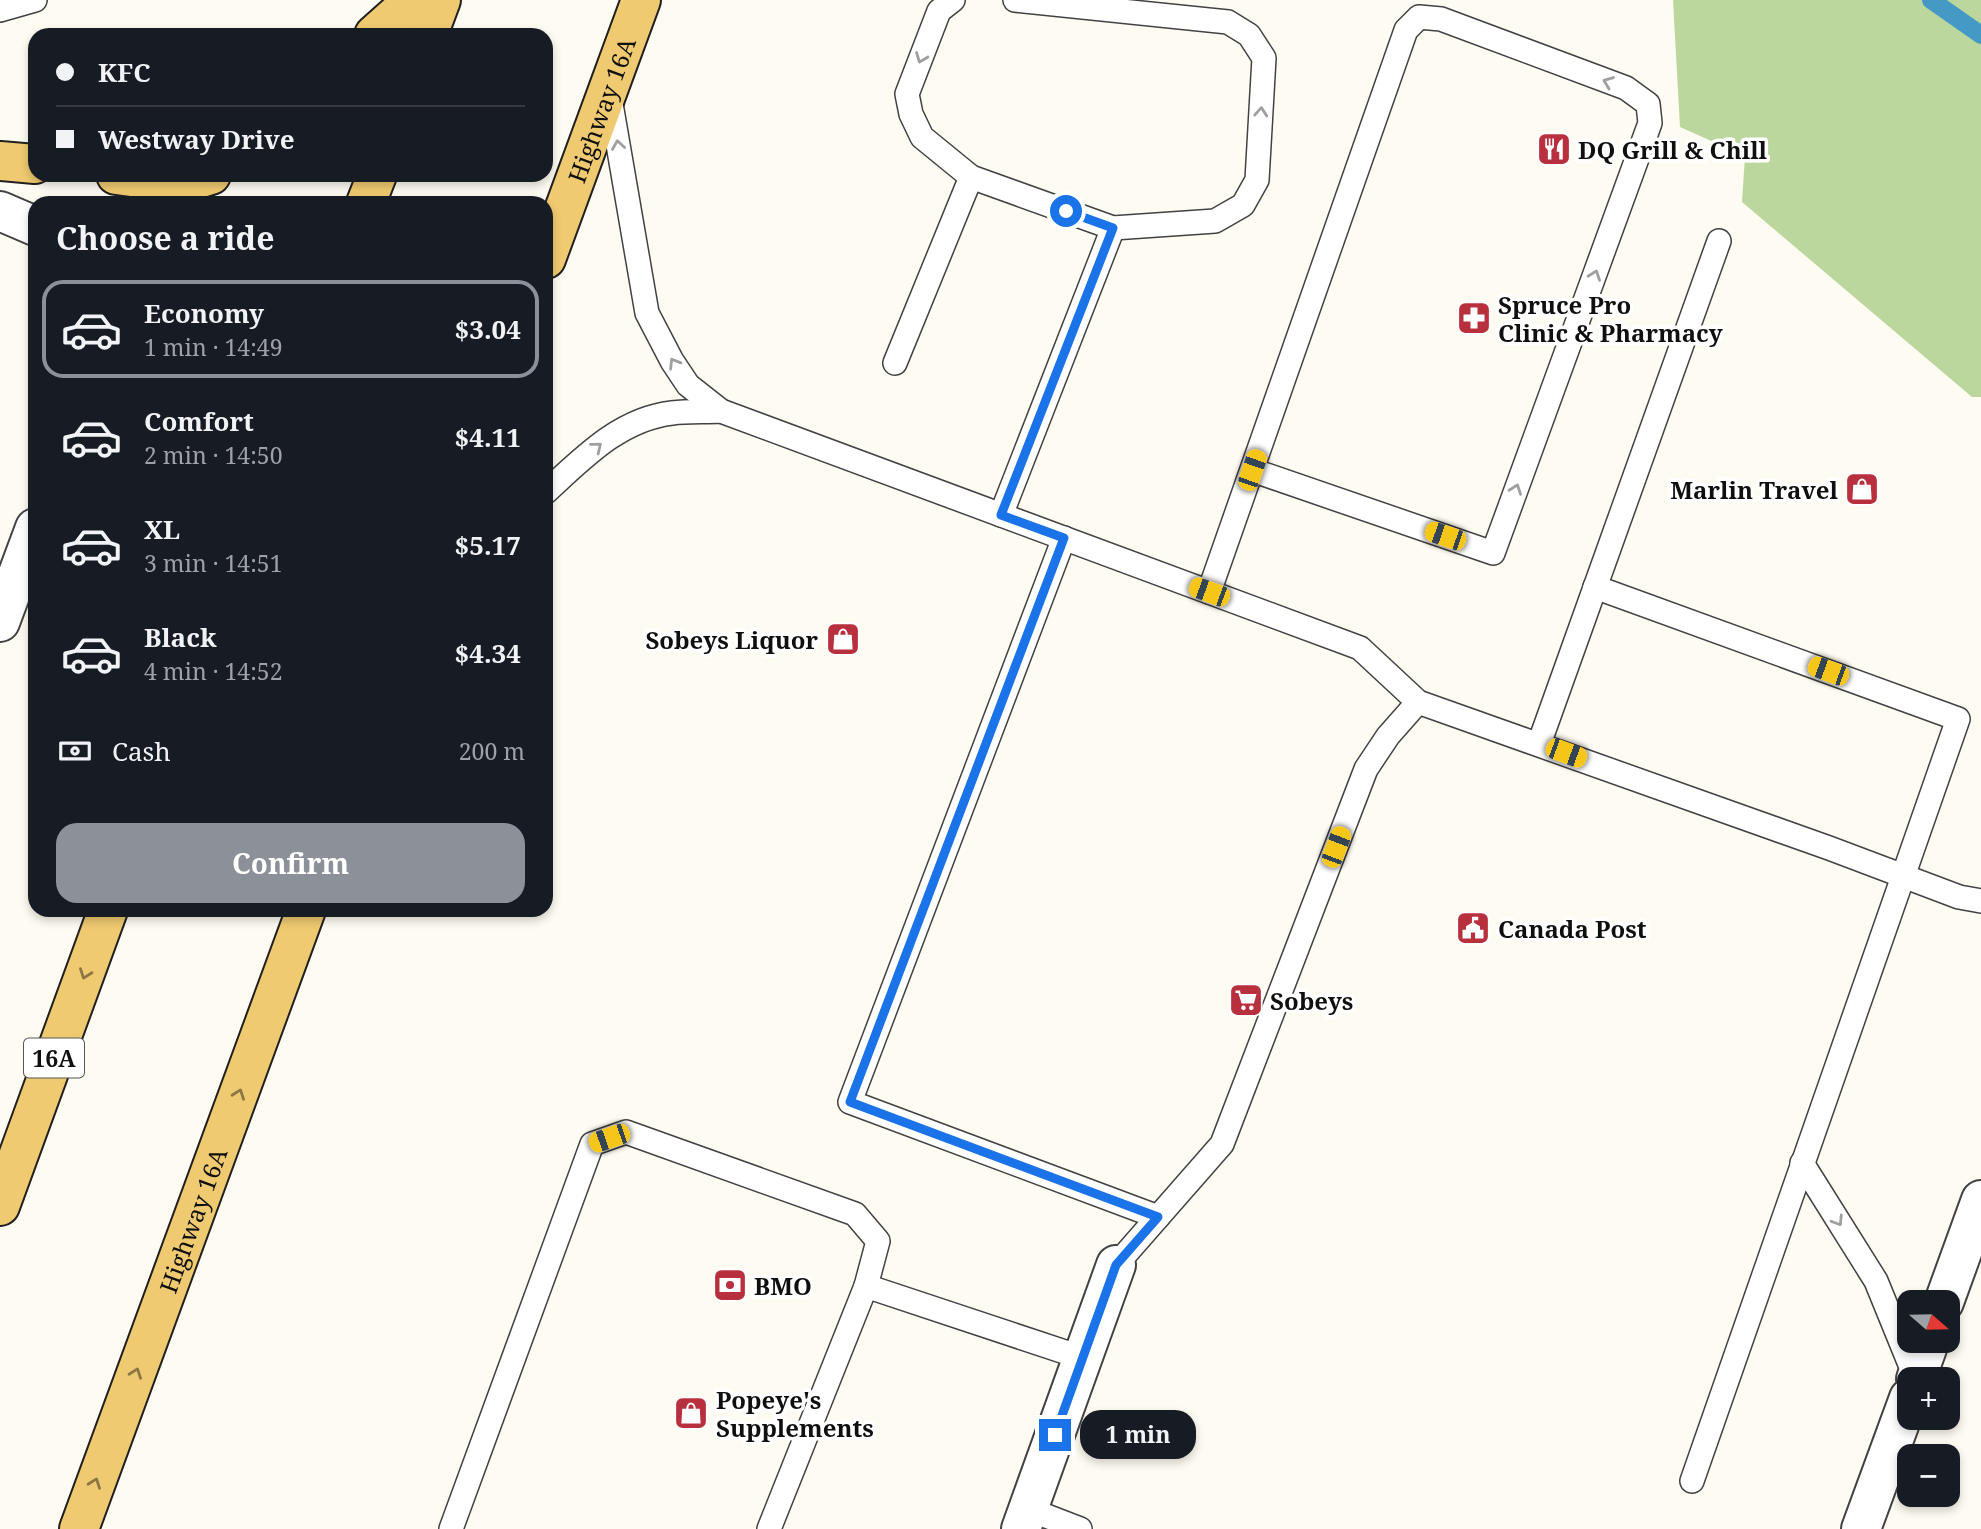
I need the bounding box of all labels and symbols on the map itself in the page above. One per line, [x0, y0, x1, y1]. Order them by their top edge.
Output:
street label: Highway 16A [559, 33, 642, 187]
one-way arrow [915, 51, 929, 63]
one-way arrow [1603, 76, 1615, 90]
one-way arrow [1253, 106, 1268, 117]
restaurant icon: DQ Grill & Chill [1535, 130, 1573, 168]
place label: DQ Grill & Chill [1578, 133, 1768, 166]
one-way arrow [611, 139, 626, 151]
route start [1050, 195, 1082, 227]
one-way arrow [1586, 270, 1600, 282]
place label: Spruce Pro Clinic & Pharmacy [1498, 288, 1723, 349]
pharmacy icon: Spruce Pro Clinic & Pharmacy [1455, 299, 1493, 337]
one-way arrow [669, 358, 682, 371]
one-way arrow [590, 442, 602, 455]
car [1236, 447, 1269, 493]
shop icon: Marlin Travel [1843, 470, 1881, 508]
place label: Marlin Travel [1670, 473, 1839, 506]
one-way arrow [1508, 483, 1522, 495]
car [1422, 519, 1469, 553]
car [1186, 575, 1233, 609]
shop icon: Sobeys Liquor [824, 620, 862, 658]
place label: Sobeys Liquor [645, 623, 818, 656]
car [1805, 654, 1852, 688]
car [1543, 736, 1590, 770]
car [1319, 824, 1354, 870]
public building icon: Canada Post [1454, 909, 1492, 947]
place label: Canada Post [1498, 912, 1647, 945]
one-way arrow [79, 968, 93, 980]
supermarket icon: Sobeys [1227, 981, 1265, 1019]
place label: Sobeys [1270, 984, 1353, 1017]
road number: 16A [24, 1038, 84, 1078]
one-way arrow [230, 1088, 244, 1100]
car [586, 1121, 633, 1155]
street label: Highway 16A [151, 1143, 234, 1297]
one-way arrow [1830, 1213, 1843, 1226]
bank icon: BMO [711, 1266, 749, 1304]
place label: BMO [754, 1269, 812, 1302]
north arrow [1897, 1290, 1960, 1353]
one-way arrow [127, 1368, 141, 1380]
place label: Popeye's Supplements [716, 1383, 874, 1444]
shop icon: Popeye's Supplements [672, 1394, 710, 1432]
callout: 1 min [1080, 1410, 1195, 1460]
route end [1039, 1419, 1071, 1451]
one-way arrow [87, 1478, 101, 1490]

